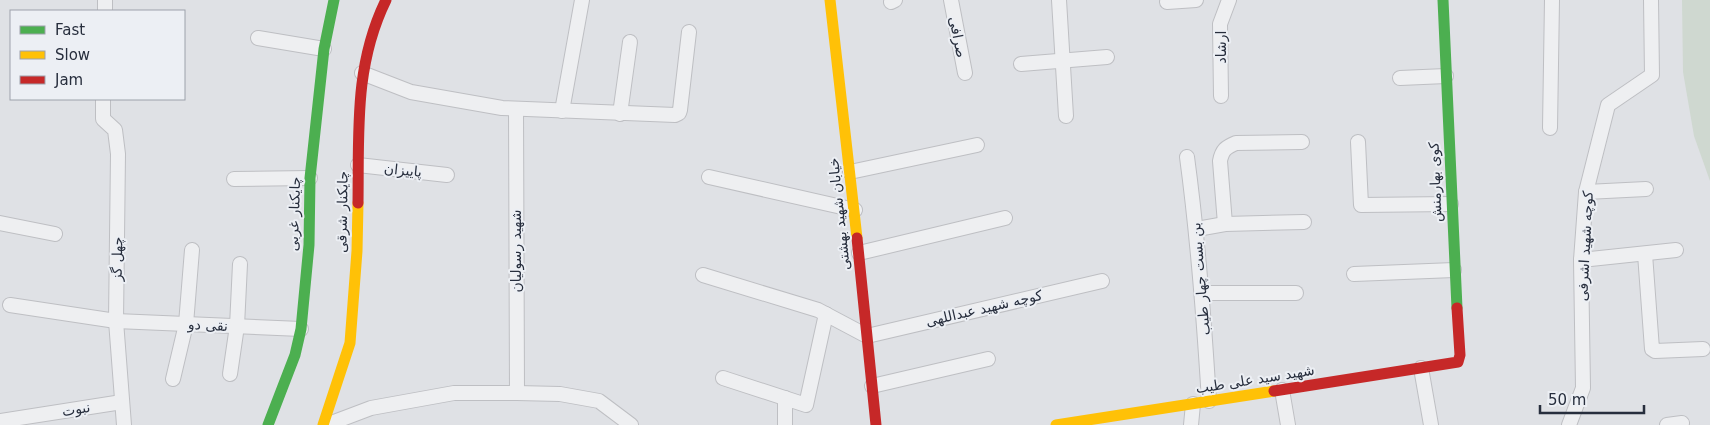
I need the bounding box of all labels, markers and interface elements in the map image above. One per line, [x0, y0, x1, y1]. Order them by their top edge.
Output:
legend [10, 10, 185, 100]
street label: صرافی [945, 15, 970, 59]
text: Fast [55, 21, 85, 39]
street label: ارشاد [1213, 31, 1230, 63]
text: Slow [55, 46, 90, 64]
text: Jam [54, 71, 83, 89]
street label: کوی بهارمنش [1426, 141, 1445, 222]
street label: خیابان شهید بهشتی [825, 157, 854, 271]
street label: پاییزان [383, 160, 423, 181]
street label: چایکنار شرقی [333, 171, 352, 253]
street label: چایکنار غربی [285, 176, 304, 252]
street label: کوچه شهید اشرفی [1574, 190, 1597, 302]
street label: شهید رسولیان [508, 210, 525, 292]
street label: بن بست چهار طیب [1187, 222, 1214, 336]
street label: چهل گز [109, 237, 126, 282]
street label: کوچه شهید عبداللهی [924, 287, 1045, 330]
street label: نقی دو [187, 316, 228, 335]
street label: شهید سید علی طیب [1194, 362, 1316, 397]
scale bar [1540, 382, 1644, 414]
text: 50 m [1548, 391, 1586, 409]
street label: نبوت [61, 399, 92, 420]

